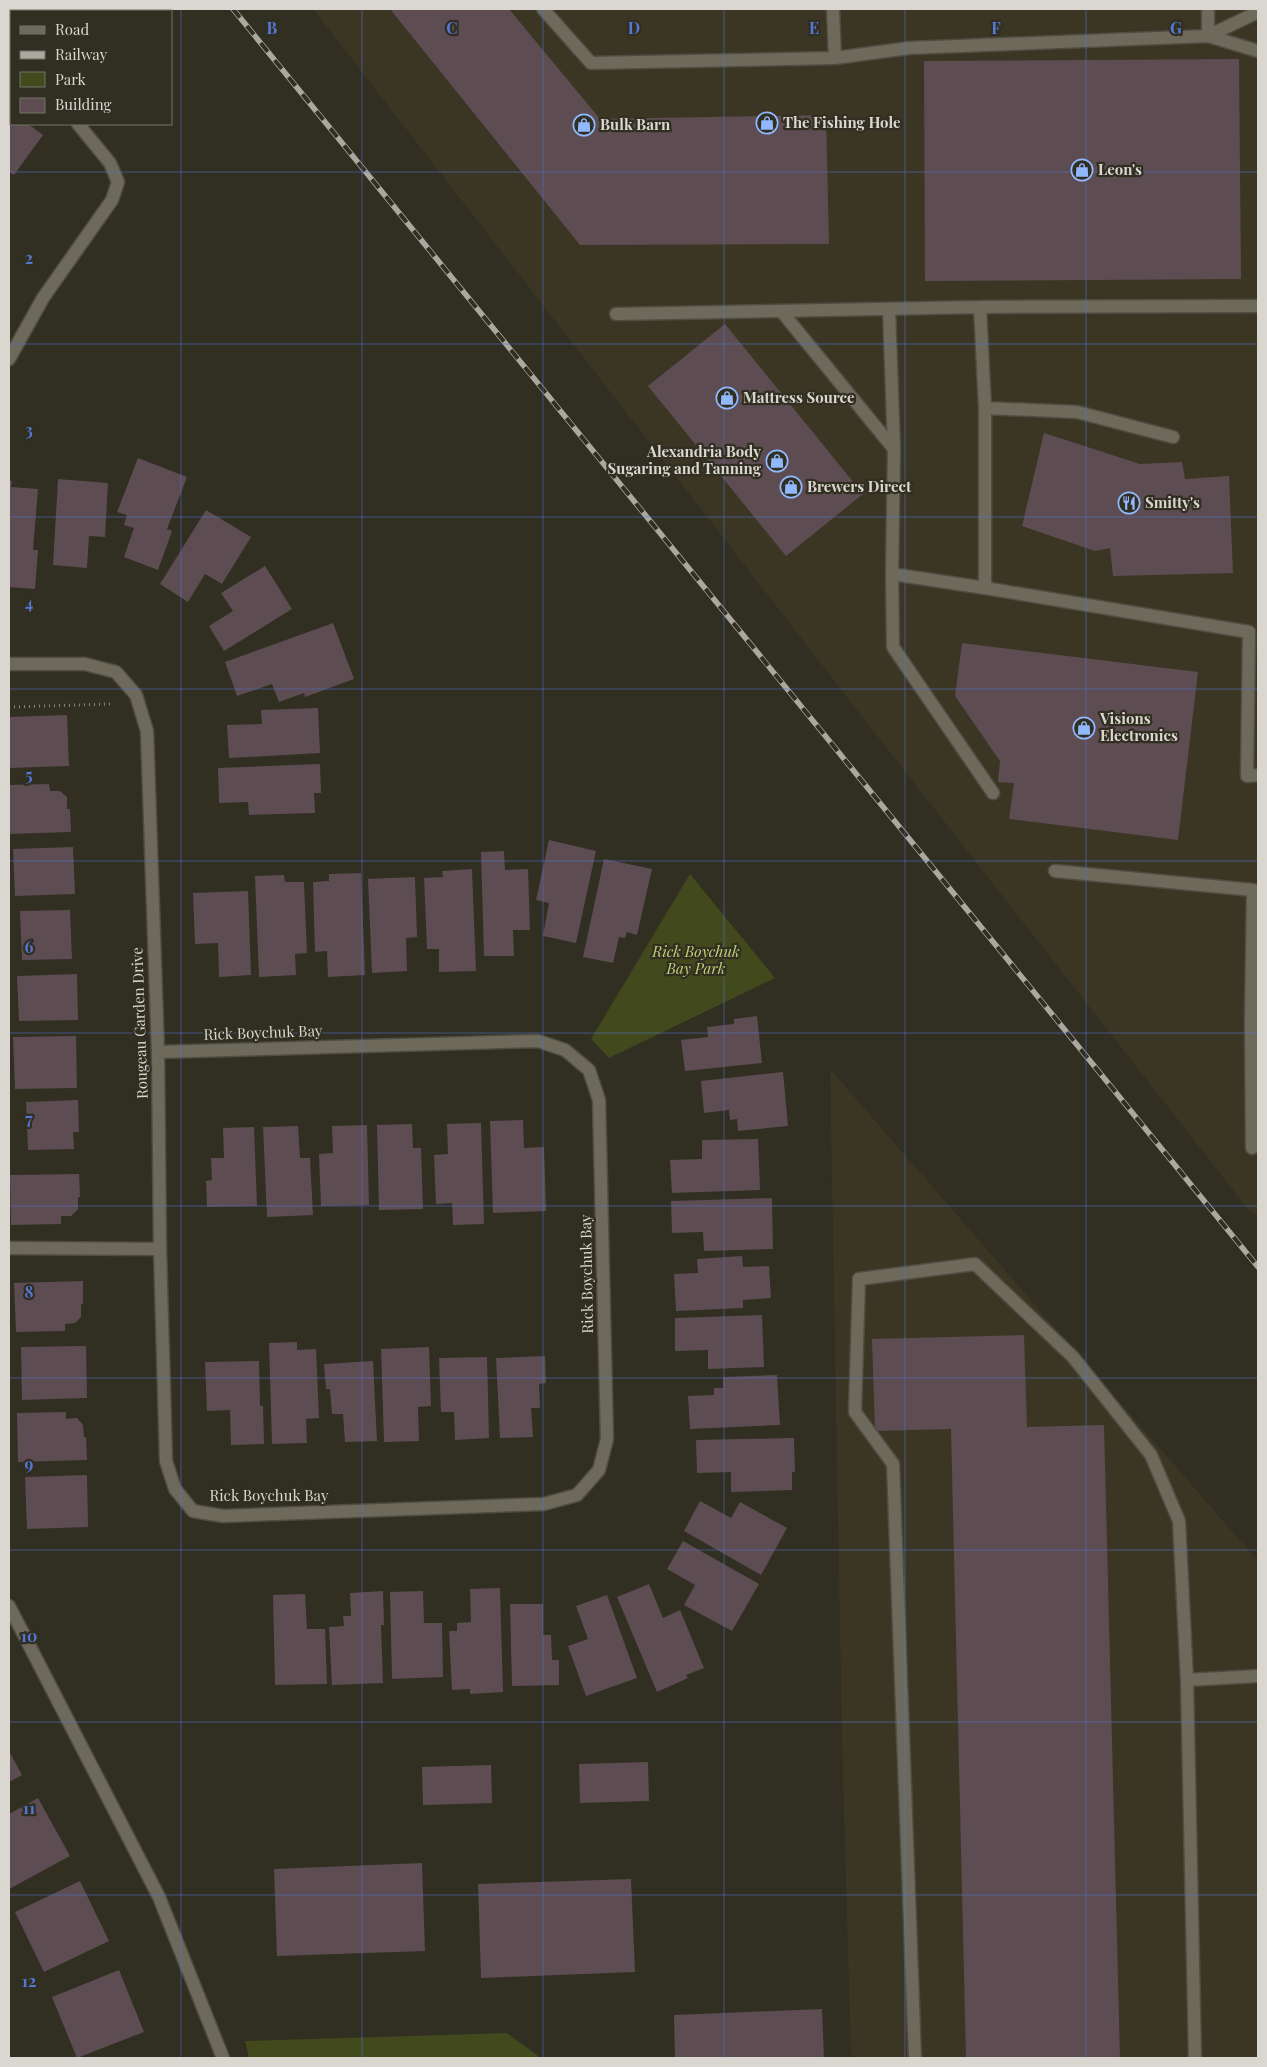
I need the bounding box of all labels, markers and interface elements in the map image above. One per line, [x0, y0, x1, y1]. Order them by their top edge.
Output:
legend [10, 10, 172, 125]
text: B [267, 17, 278, 38]
text: C [446, 17, 458, 38]
text: D [628, 17, 640, 38]
text: E [809, 17, 819, 38]
text: F [991, 17, 1001, 38]
text: G [1170, 17, 1182, 38]
text: Road [55, 19, 89, 39]
text: Railway [55, 44, 108, 64]
text: Park [55, 69, 87, 89]
text: Building [55, 94, 112, 114]
shop icon: The Fishing Hole [755, 111, 779, 135]
place label: The Fishing Hole [783, 112, 901, 132]
shop icon: Bulk Barn [572, 113, 596, 137]
place label: Bulk Barn [600, 114, 671, 134]
shop icon: Leon's [1070, 158, 1094, 182]
place label: Leon's [1098, 159, 1142, 179]
text: 2 [25, 247, 33, 268]
shop icon: Mattress Source [715, 386, 739, 410]
place label: Mattress Source [743, 387, 855, 407]
text: 3 [25, 419, 33, 440]
place label: Alexandria Body Sugaring and Tanning [608, 441, 762, 478]
shop icon: Alexandria Body Sugaring and Tanning [765, 449, 789, 473]
shop icon: Brewers Direct [779, 475, 803, 499]
place label: Brewers Direct [807, 476, 912, 496]
restaurant icon: Smitty's [1117, 491, 1141, 515]
place label: Smitty's [1145, 492, 1200, 512]
text: 4 [25, 592, 33, 613]
place label: Visions Electronics [1099, 708, 1178, 745]
shop icon: Visions Electronics [1072, 716, 1096, 740]
text: 5 [25, 764, 33, 785]
text: 6 [25, 936, 34, 957]
park label: Rick Boychuk Bay Park [651, 941, 740, 978]
street label: Rougeau Garden Drive [126, 947, 152, 1099]
street label: Rick Boychuk Bay [203, 1020, 323, 1044]
text: 7 [25, 1108, 33, 1129]
street label: Rick Boychuk Bay [575, 1214, 597, 1334]
text: 8 [25, 1281, 34, 1302]
text: 9 [25, 1453, 34, 1474]
street label: Rick Boychuk Bay [210, 1485, 329, 1505]
text: 10 [21, 1625, 37, 1646]
text: 11 [23, 1797, 35, 1818]
text: 12 [22, 1970, 36, 1991]

